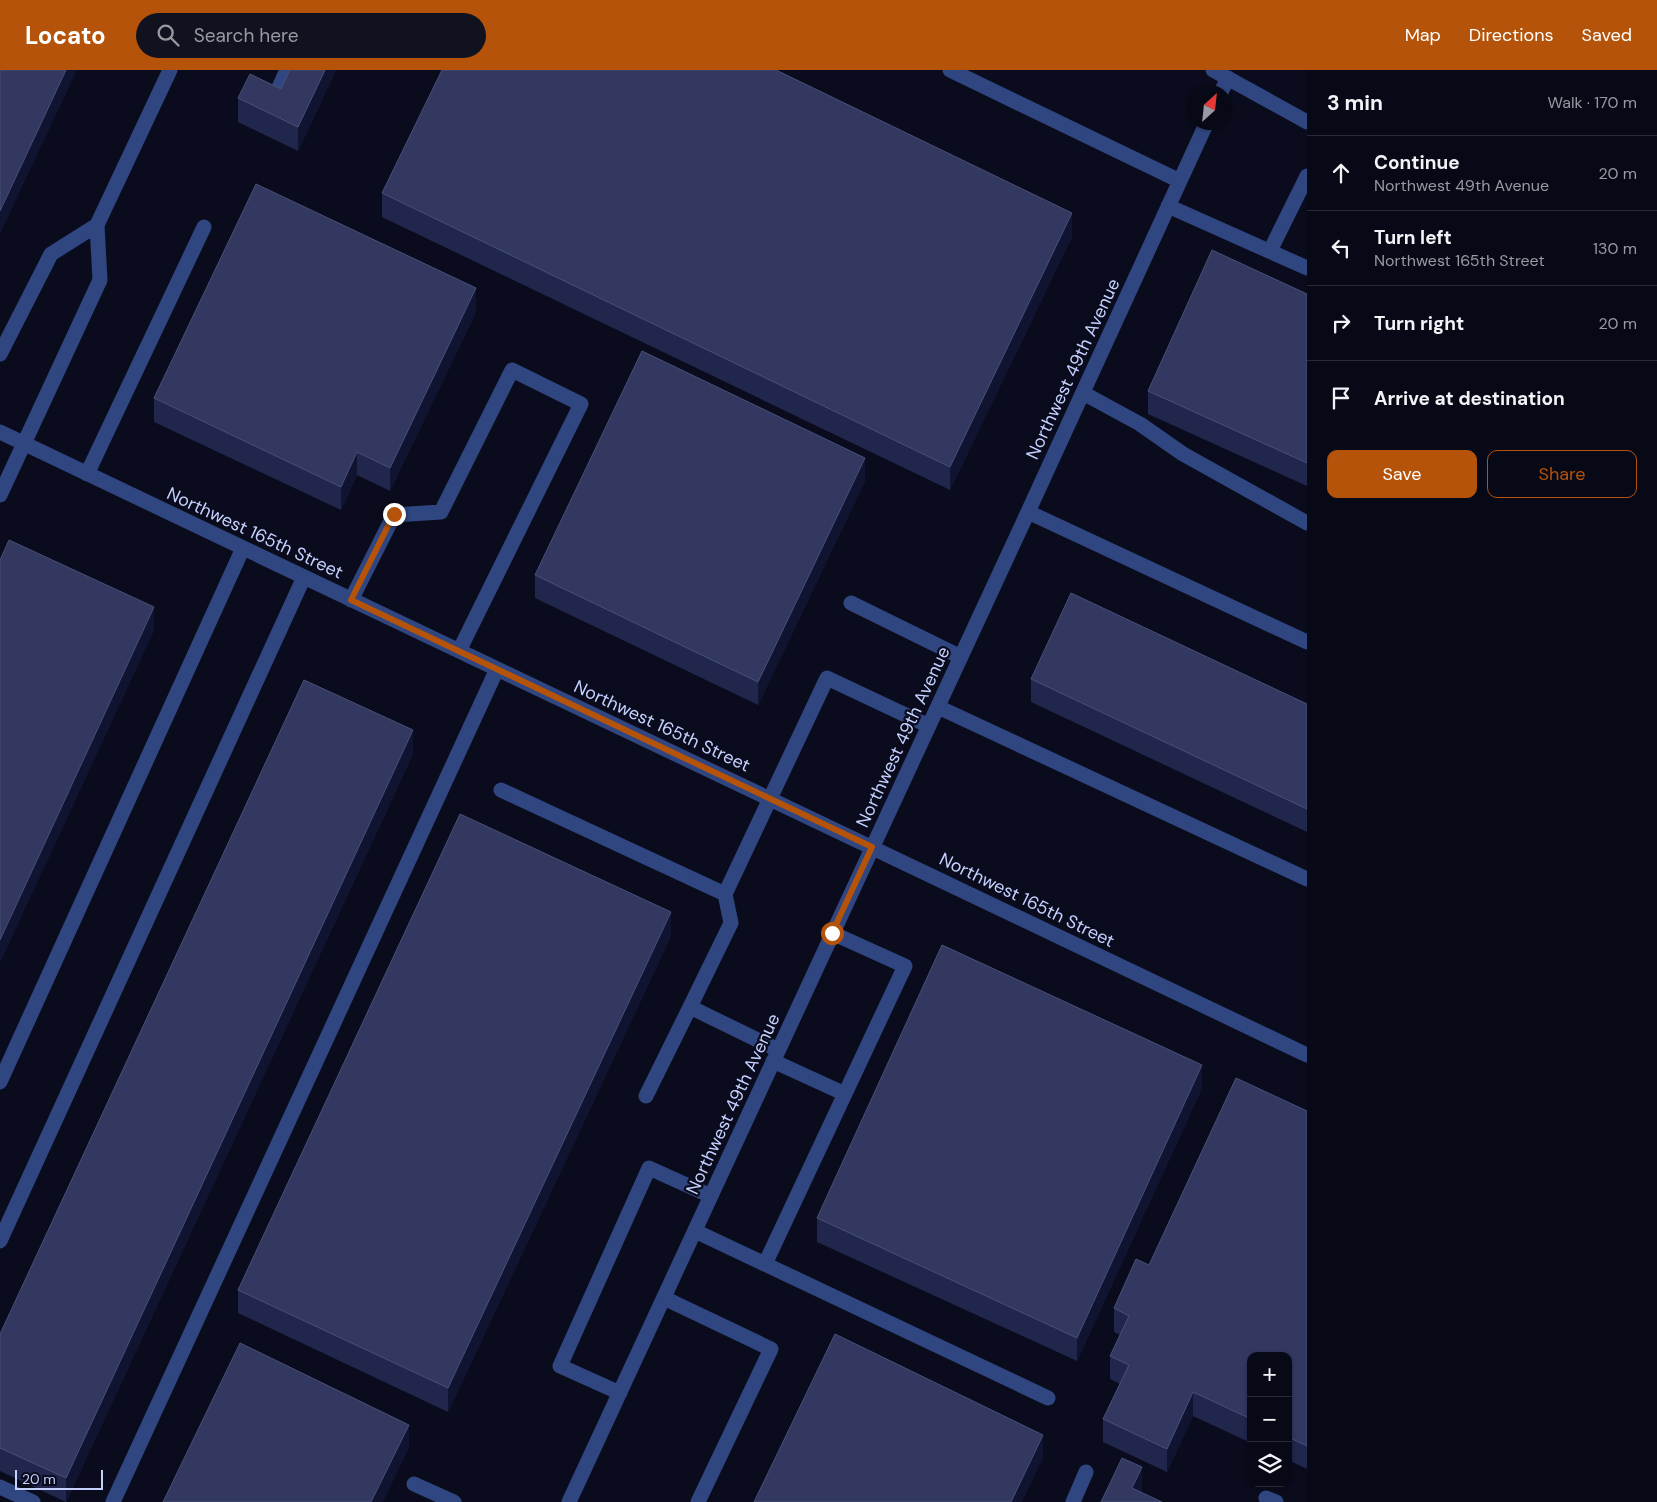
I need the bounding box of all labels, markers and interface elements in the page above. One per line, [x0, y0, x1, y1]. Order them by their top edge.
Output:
search box [136, 13, 486, 58]
text: Locato [25, 20, 106, 51]
icon: search [154, 21, 182, 49]
text: Search here [194, 23, 299, 48]
text: Map [1405, 23, 1441, 47]
text: Directions [1469, 23, 1554, 47]
text: Saved [1582, 23, 1632, 47]
north arrow [1187, 85, 1232, 130]
text: 3 min [1327, 89, 1383, 117]
text: Walk · 170 m [1548, 92, 1637, 113]
text: Continue [1374, 150, 1460, 175]
icon: ahead [1327, 159, 1355, 187]
text: 20 m [1598, 163, 1637, 184]
text: Northwest 49th Avenue [1374, 175, 1549, 196]
text: Turn left [1374, 225, 1452, 250]
icon: left [1327, 234, 1355, 262]
text: 130 m [1593, 238, 1637, 259]
text: Northwest 165th Street [1374, 250, 1545, 271]
street label: Northwest 49th Avenue [1021, 275, 1125, 463]
icon: right [1327, 309, 1355, 337]
text: Turn right [1374, 311, 1464, 336]
text: 20 m [1598, 313, 1637, 334]
icon: arrive [1327, 384, 1355, 412]
text: Arrive at destination [1374, 386, 1565, 411]
button: Save [1327, 450, 1477, 498]
button: Share [1487, 450, 1637, 498]
street label: Northwest 165th Street [163, 482, 347, 584]
route end [383, 503, 406, 526]
street label: Northwest 49th Avenue [851, 643, 955, 831]
street label: Northwest 165th Street [570, 675, 754, 777]
street label: Northwest 165th Street [935, 847, 1119, 953]
route start [821, 922, 844, 945]
street label: Northwest 49th Avenue [681, 1010, 785, 1198]
map controls [1247, 1352, 1292, 1487]
button: + [1247, 1352, 1292, 1397]
button: − [1247, 1397, 1292, 1442]
button: layers [1247, 1442, 1292, 1487]
scale bar [15, 1467, 102, 1490]
text: 20 m [22, 1470, 56, 1488]

